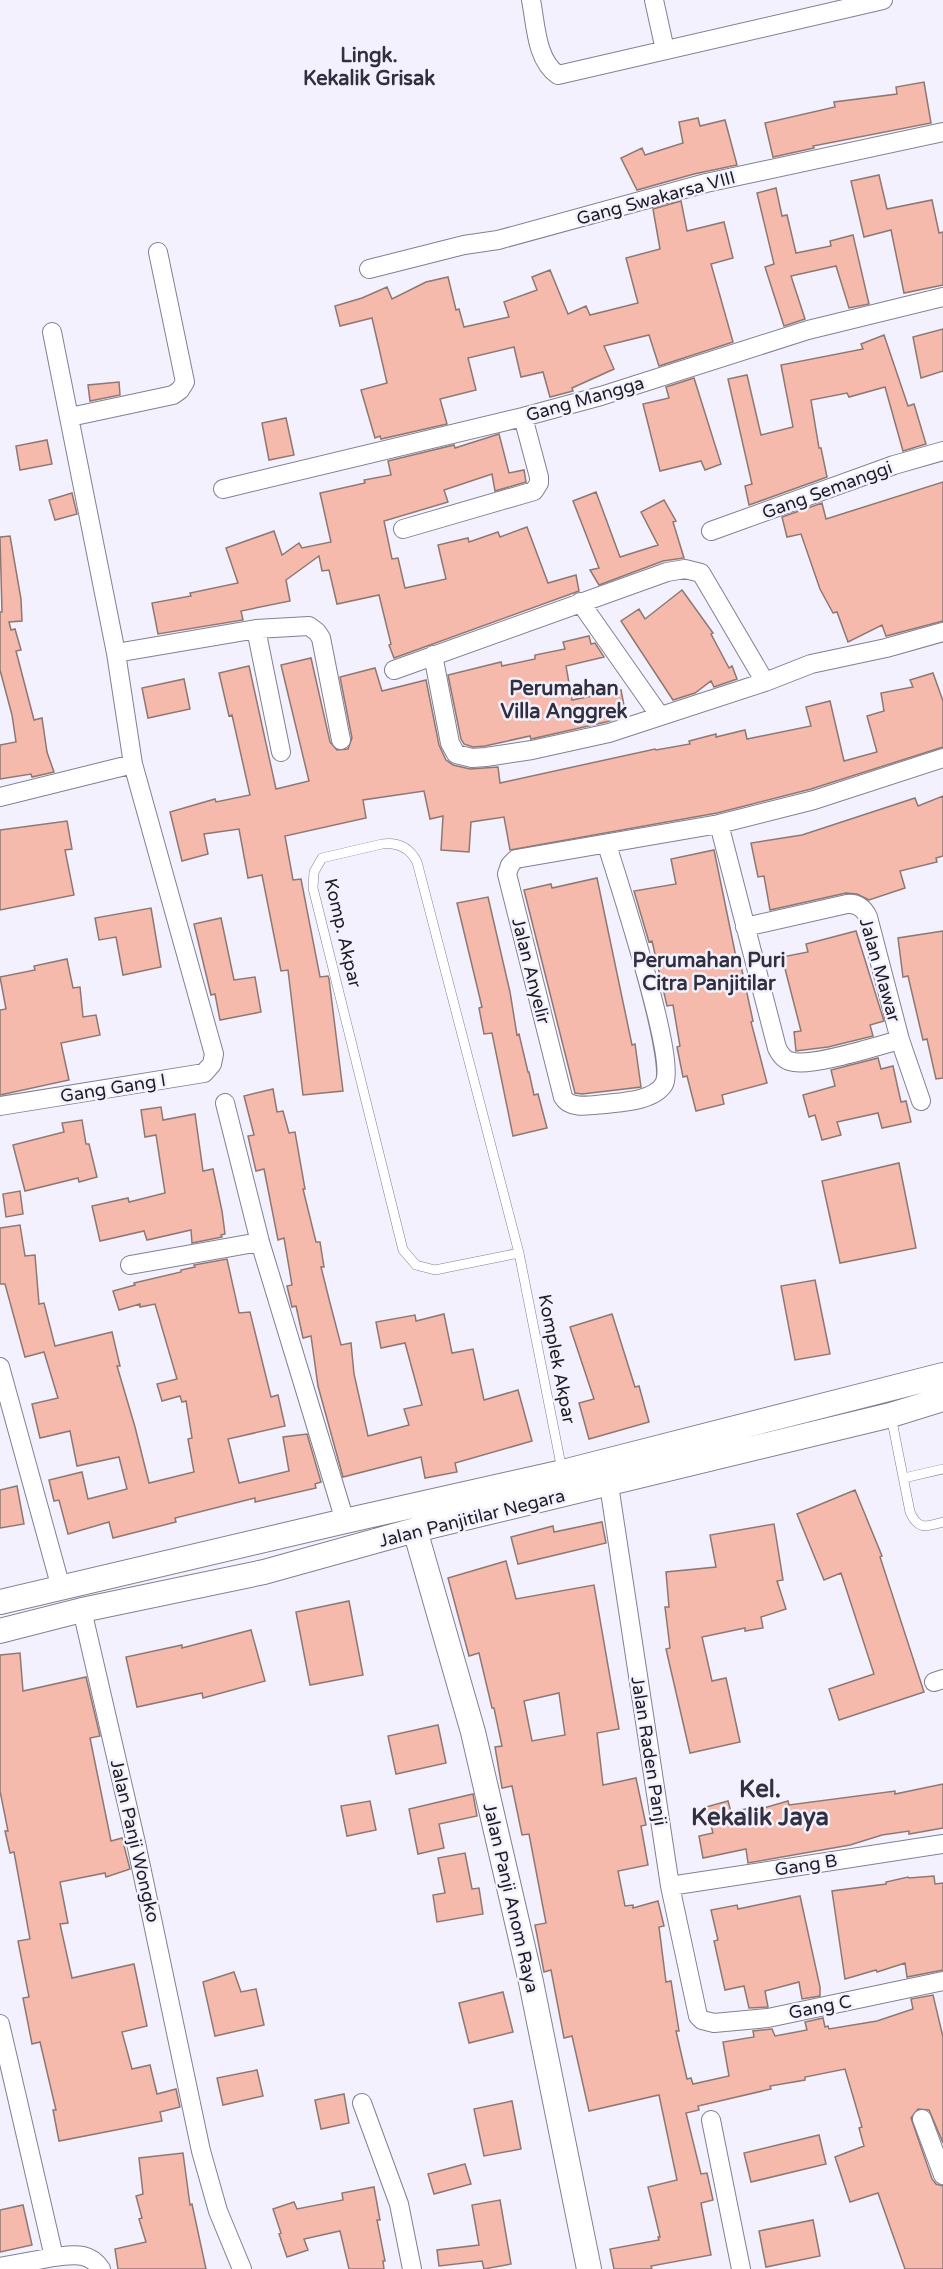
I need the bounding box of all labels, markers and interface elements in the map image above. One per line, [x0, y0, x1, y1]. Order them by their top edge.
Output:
district label: Lingk. Kekalik Grisak [303, 44, 435, 91]
street label: Gang Swakarsa VIII [574, 166, 738, 230]
street label: Gang Mangga [523, 372, 647, 426]
street label: Gang Semanggi [759, 456, 895, 524]
district label: Perumahan Villa Anggrek [501, 677, 628, 724]
street label: Komp. Akpar [320, 876, 366, 990]
street label: Jalan Mawar [855, 915, 905, 1025]
street label: Jalan Anyelir [507, 916, 555, 1026]
district label: Perumahan Puri Citra Panjitilar [633, 949, 785, 996]
street label: Gang Gang I [59, 1069, 167, 1107]
street label: Komplek Akpar [534, 1292, 580, 1426]
street label: Jalan Panjitilar Negara [377, 1484, 567, 1552]
street label: Jalan Raden Panji [626, 1675, 672, 1827]
street label: Jalan Panji Wongko [106, 1757, 164, 1925]
district label: Kel. Kekalik Jaya [691, 1775, 829, 1832]
street label: Jalan Panji Anom Raya [478, 1801, 544, 1995]
street label: Gang B [773, 1849, 839, 1881]
street label: Gang C [787, 1990, 853, 2024]

